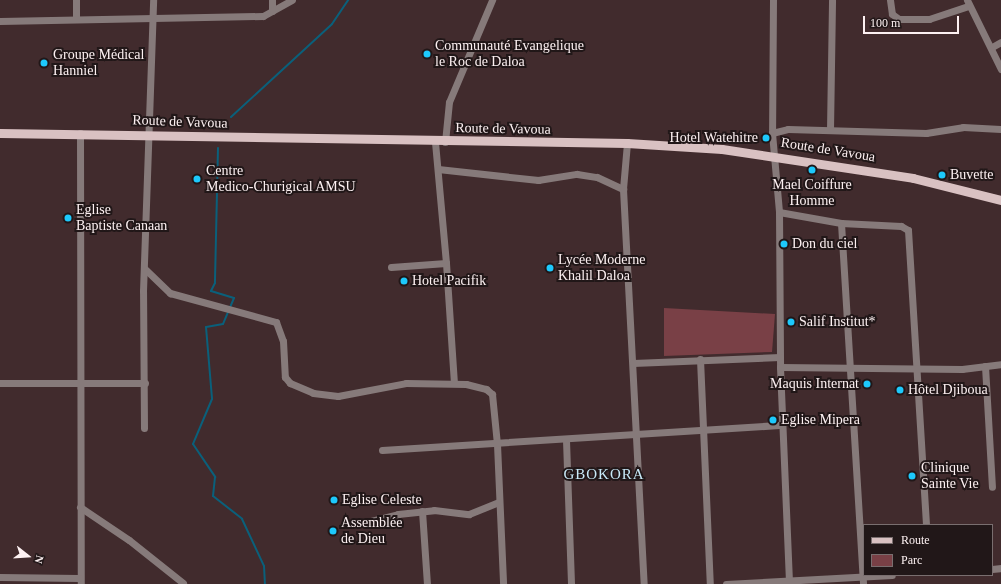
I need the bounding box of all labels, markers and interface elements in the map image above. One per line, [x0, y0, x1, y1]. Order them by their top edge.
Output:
scale bar [865, 8, 961, 34]
text: 100 m [870, 16, 900, 30]
place label: Communauté Evangelique le Roc de Daloa [435, 38, 584, 70]
place label: Groupe Médical Hanniel [53, 47, 144, 80]
marker: Communauté Evangelique le Roc de Daloa [422, 49, 432, 59]
marker: Groupe Médical Hanniel [38, 57, 50, 69]
street label: Route de Vavoua [132, 112, 228, 132]
street label: Route de Vavoua [455, 120, 551, 138]
place label: Hotel Watehitre [669, 130, 758, 146]
marker: Hotel Watehitre [761, 133, 771, 143]
street label: Route de Vavoua [779, 134, 877, 166]
place label: Centre Medico-Churigical AMSU [206, 163, 356, 196]
marker: Mael Coiffure Homme [807, 165, 817, 175]
place label: Buvette [950, 167, 994, 183]
marker: Buvette [937, 170, 947, 180]
marker: Centre Medico-Churigical AMSU [191, 173, 203, 185]
place label: Mael Coiffure Homme [772, 177, 852, 210]
place label: Eglise Baptiste Canaan [76, 202, 167, 234]
marker: Eglise Baptiste Canaan [63, 213, 73, 223]
place label: Don du ciel [792, 236, 857, 252]
marker: Don du ciel [779, 239, 789, 249]
place label: Lycée Moderne Khalil Daloa [558, 252, 645, 284]
marker: Lycée Moderne Khalil Daloa [545, 263, 555, 273]
place label: Hotel Pacifik [412, 273, 486, 289]
marker: Hotel Pacifik [399, 276, 409, 286]
place label: Salif Institut* [799, 314, 876, 330]
marker: Salif Institut* [786, 317, 796, 327]
place label: Maquis Internat [770, 376, 859, 392]
marker: Maquis Internat [862, 379, 872, 389]
place label: Hôtel Djiboua [908, 382, 988, 398]
marker: Hôtel Djiboua [895, 385, 905, 395]
place label: Eglise Mipera [781, 412, 860, 428]
marker: Eglise Mipera [768, 415, 778, 425]
place label: Clinique Sainte Vie [921, 460, 979, 492]
district label: GBOKORA [563, 466, 645, 484]
marker: Clinique Sainte Vie [906, 470, 918, 482]
place label: Eglise Celeste [342, 492, 422, 508]
marker: Eglise Celeste [329, 495, 339, 505]
place label: Assemblée de Dieu [341, 515, 402, 548]
legend [863, 524, 993, 576]
marker: Assemblée de Dieu [328, 526, 338, 536]
text: Route [901, 533, 930, 547]
north arrow [8, 536, 48, 576]
text: Parc [901, 553, 922, 567]
text: N [33, 554, 46, 565]

